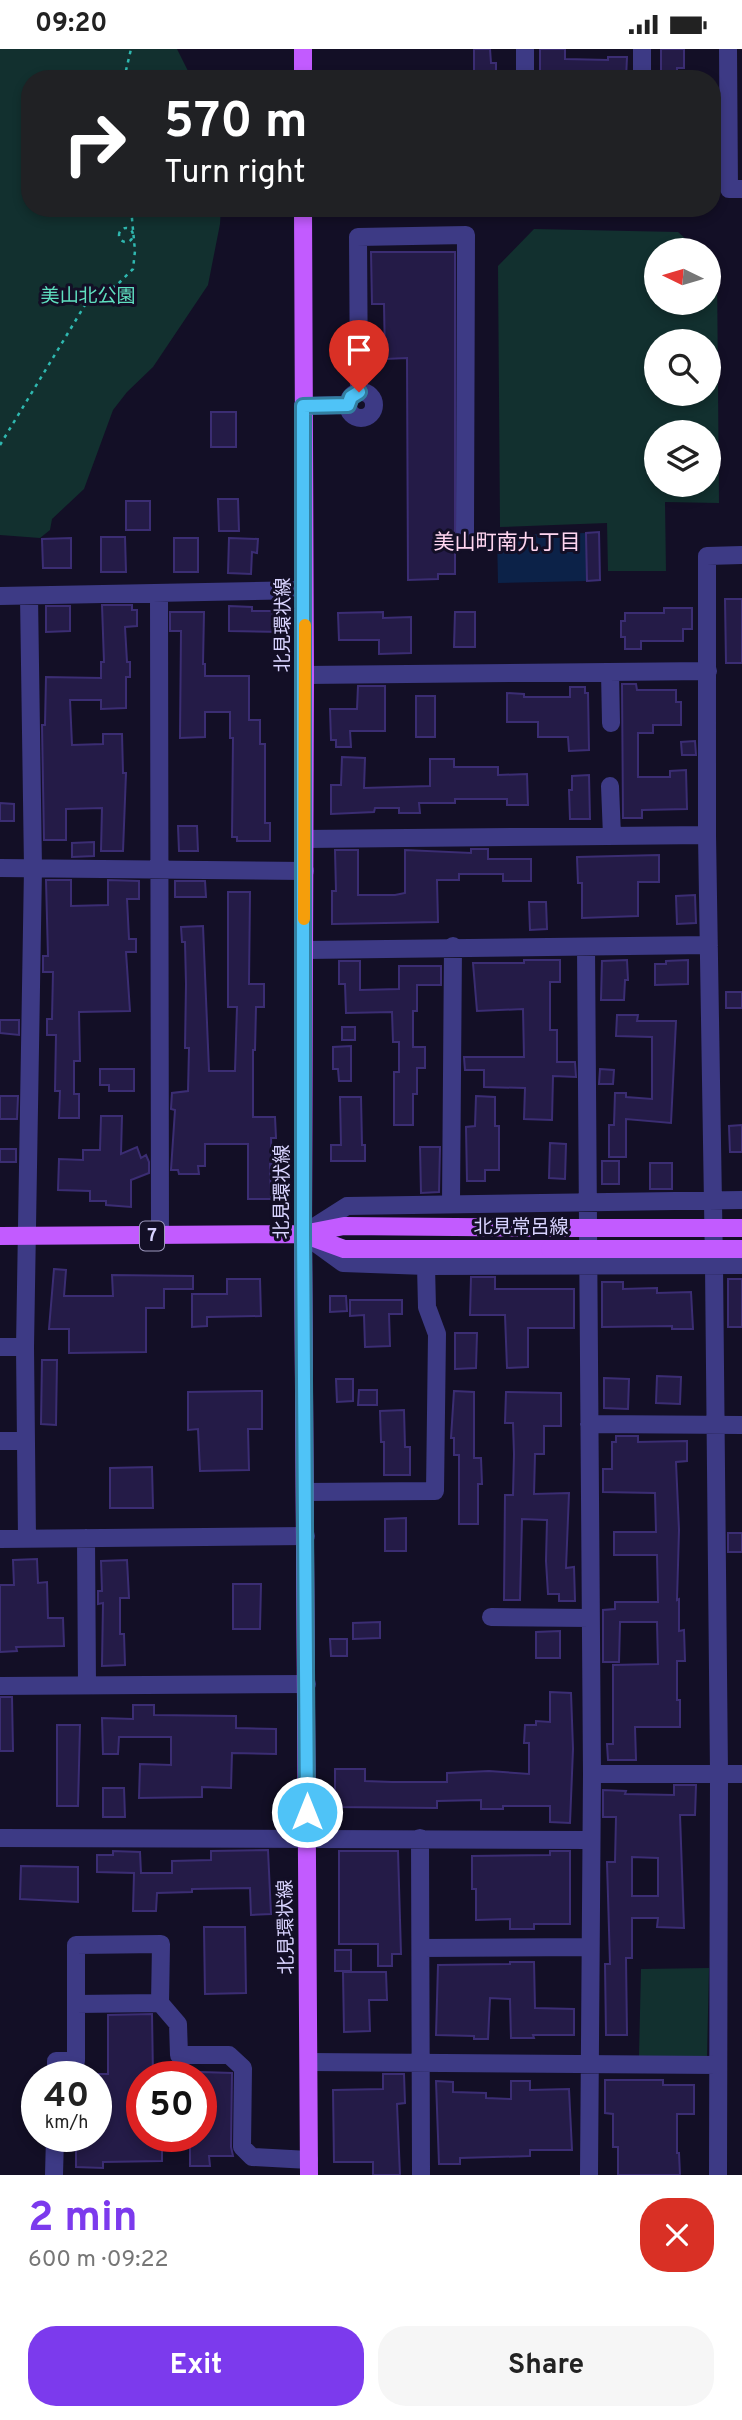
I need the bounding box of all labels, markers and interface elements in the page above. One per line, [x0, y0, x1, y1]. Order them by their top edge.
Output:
text: 09:20 [35, 8, 107, 41]
text: 570 m [164, 93, 308, 155]
icon: right [49, 98, 140, 189]
text: Turn right [164, 154, 306, 194]
north arrow [644, 238, 721, 315]
map controls [644, 238, 721, 497]
park label: 美山北公園 [40, 285, 136, 309]
pin [329, 320, 389, 392]
button: search [644, 329, 721, 406]
icon: arrive [340, 331, 378, 369]
button: layers [644, 420, 721, 497]
district label: 美山町南九丁目 [434, 530, 581, 557]
street label: 北見環状線 [272, 577, 296, 673]
street label: 北見環状線 [271, 1144, 295, 1240]
street label: 北見常呂線 [473, 1216, 569, 1240]
road number: 7 [140, 1221, 164, 1251]
position arrow [270, 1775, 344, 1849]
street label: 北見環状線 [274, 1879, 300, 1975]
speed limit sign: 50 [126, 2061, 217, 2152]
text: 40 [44, 2075, 89, 2119]
text: km/h [45, 2112, 88, 2135]
text: 2 min [28, 2193, 138, 2246]
button: close [640, 2198, 714, 2272]
text: 600 m · 09:22 [28, 2246, 169, 2275]
button: Exit [28, 2326, 364, 2406]
button: Share [378, 2326, 714, 2406]

